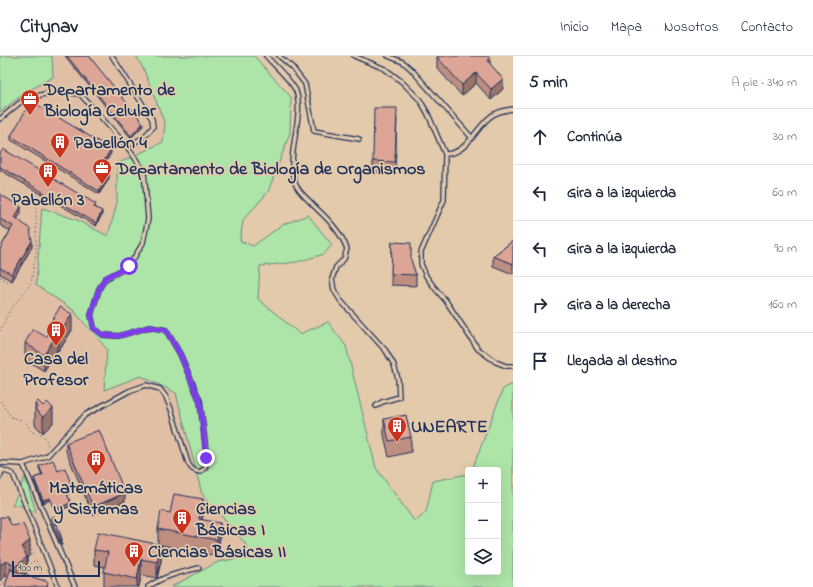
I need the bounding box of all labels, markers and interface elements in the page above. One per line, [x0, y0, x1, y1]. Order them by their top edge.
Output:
text: Citynav [20, 14, 78, 41]
text: Inicio [560, 17, 589, 38]
text: Mapa [611, 17, 642, 38]
text: Nosotros [664, 17, 719, 38]
text: Contacto [741, 17, 793, 38]
text: 5 min [529, 70, 568, 95]
text: A pie · 340 m [732, 73, 797, 92]
place label: Departamento de Biología Celular [43, 78, 176, 126]
office icon: Departamento de Biología Celular [19, 88, 41, 116]
icon: ahead [529, 126, 551, 148]
text: Continúa [567, 126, 622, 148]
text: 30 m [773, 127, 797, 146]
building icon: Pabellón 4 [49, 131, 71, 159]
place label: Pabellón 4 [74, 131, 147, 157]
office icon: Departamento de Biología de Organismos [91, 157, 113, 185]
place label: Departamento de Biología de Organismos [115, 157, 425, 184]
building icon: Pabellón 3 [37, 160, 59, 188]
icon: left [529, 182, 551, 204]
text: Gira a la izquierda [567, 182, 676, 204]
text: 60 m [772, 183, 797, 202]
place label: Pabellón 3 [12, 188, 85, 214]
icon: left [529, 238, 551, 260]
text: Gira a la izquierda [567, 238, 676, 260]
text: 90 m [774, 239, 797, 258]
route start [120, 257, 138, 275]
icon: right [529, 294, 551, 316]
text: Gira a la derecha [567, 294, 670, 316]
text: 160 m [768, 295, 797, 314]
building icon: Casa del Profesor [45, 319, 67, 347]
place label: Casa del Profesor [24, 347, 89, 394]
icon: arrive [529, 350, 551, 372]
text: Llegada al destino [567, 350, 677, 372]
building icon: UNEARTE [386, 415, 408, 443]
place label: UNEARTE [411, 415, 488, 441]
building icon: Matemáticas y Sistemas [85, 448, 107, 476]
route end [197, 449, 215, 467]
map controls [465, 467, 501, 575]
button: + [465, 467, 501, 503]
place label: Matemáticas y Sistemas [49, 476, 143, 524]
place label: Ciencias Básicas I [195, 497, 265, 544]
button: − [465, 503, 501, 539]
building icon: Ciencias Básicas I [171, 507, 193, 535]
button: layers [465, 539, 501, 575]
building icon: Ciencias Básicas II [123, 540, 145, 568]
place label: Ciencias Básicas II [148, 540, 286, 566]
scale bar [12, 559, 100, 578]
text: 100 m [18, 560, 42, 576]

